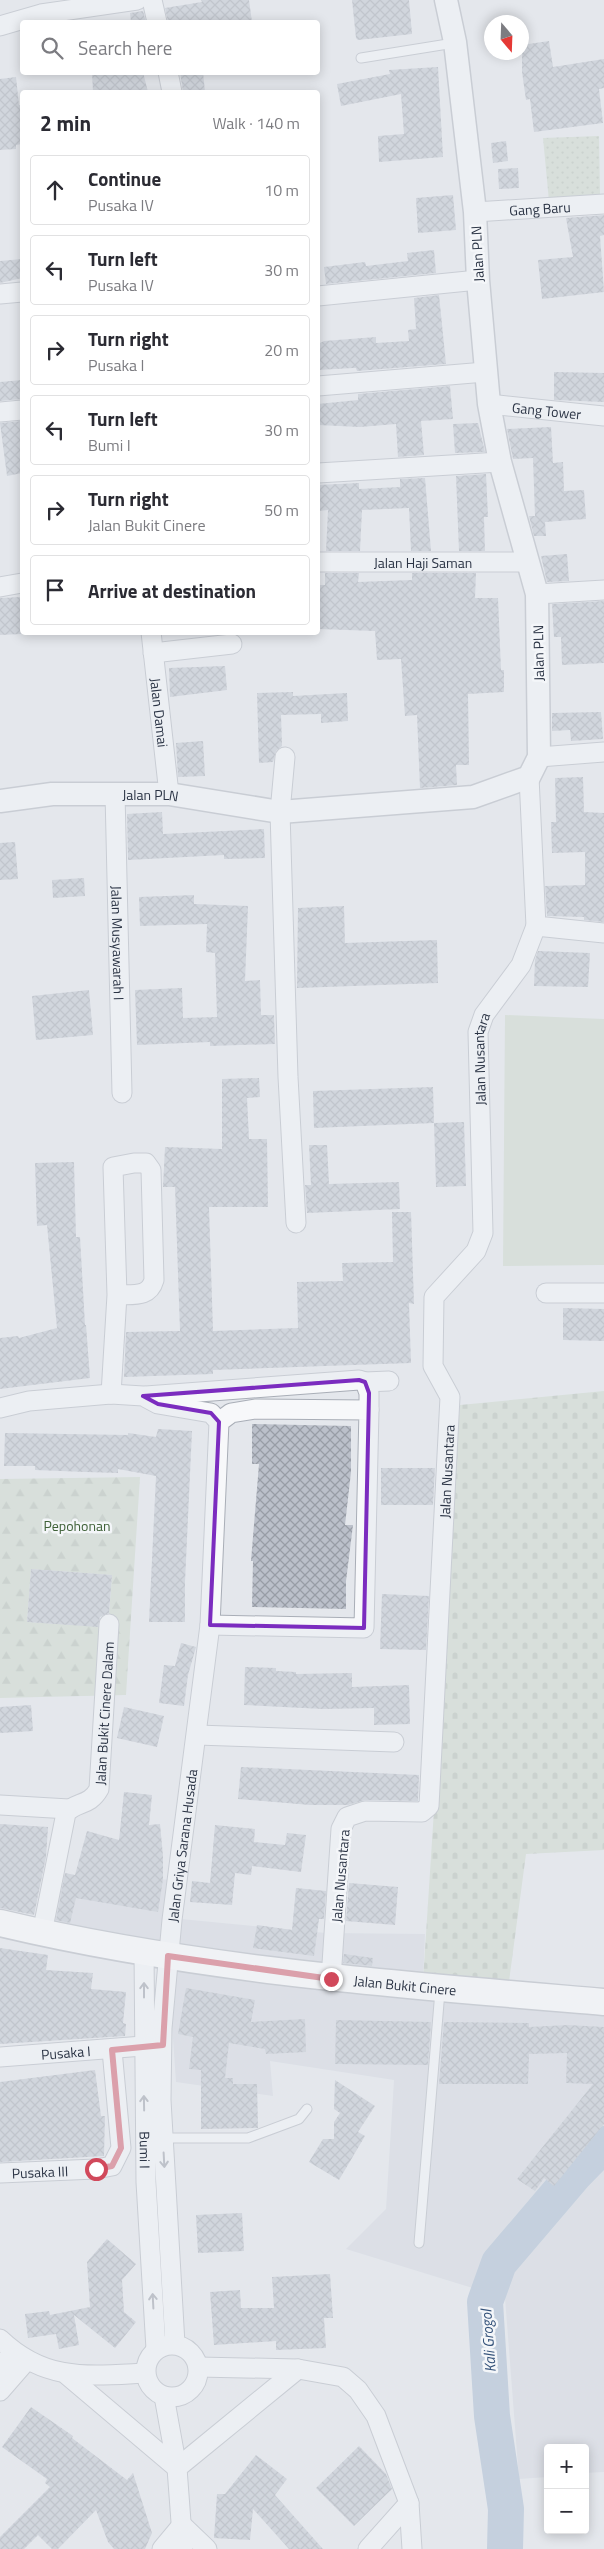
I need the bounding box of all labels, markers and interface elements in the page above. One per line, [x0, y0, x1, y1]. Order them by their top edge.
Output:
north arrow [484, 15, 529, 60]
search box [20, 20, 320, 75]
text: Search here [78, 33, 172, 62]
icon: search [38, 34, 66, 62]
text: 2 min [40, 107, 91, 139]
text: Walk · 140 m [212, 111, 300, 135]
text: Continue [88, 164, 161, 193]
icon: ahead [41, 176, 69, 204]
text: 10 m [264, 178, 299, 202]
text: Pusaka IV [88, 193, 154, 217]
street label: Gang Baru [509, 196, 571, 220]
street label: Jalan PLN [465, 225, 489, 283]
text: Turn left [88, 244, 158, 273]
icon: left [41, 256, 69, 284]
text: 30 m [264, 258, 299, 282]
text: Pusaka IV [88, 273, 154, 297]
text: Turn right [88, 324, 169, 353]
icon: right [41, 336, 69, 364]
text: 20 m [264, 338, 299, 362]
text: Pusaka I [88, 353, 145, 377]
street label: Gang Tower [511, 396, 582, 424]
text: Turn left [88, 404, 158, 433]
icon: left [41, 416, 69, 444]
text: 30 m [264, 418, 299, 442]
text: Bumi I [88, 433, 131, 457]
text: Turn right [88, 484, 169, 513]
icon: right [41, 496, 69, 524]
text: 50 m [264, 498, 299, 522]
text: Jalan Bukit Cinere [88, 513, 205, 537]
street label: Jalan Haji Saman [374, 552, 472, 573]
icon: arrive [41, 576, 69, 604]
text: Arrive at destination [88, 576, 256, 605]
street label: Jalan PLN [527, 625, 549, 681]
street label: Jalan Damai [146, 677, 174, 748]
street label: Jalan PLN [122, 784, 180, 806]
street label: Jalan Musyawarah I [107, 885, 130, 1001]
street label: Jalan Nusantara [467, 1009, 495, 1106]
street label: Jalan Nusantara [433, 1424, 459, 1519]
park label: Pepohonan [43, 1515, 111, 1536]
street label: Jalan Bukit Cinere Dalam [89, 1641, 118, 1786]
street label: Jalan Griya Sarana Husada [161, 1768, 202, 1923]
street label: Jalan Nusantara [325, 1828, 355, 1924]
route end [320, 1968, 343, 1991]
street label: Jalan Bukit Cinere [353, 1969, 457, 2000]
one-way arrow [139, 1982, 149, 1998]
street label: Pusaka I [40, 2040, 91, 2064]
one-way arrow [140, 2096, 149, 2112]
street label: Bumi I [135, 2131, 156, 2169]
one-way arrow [160, 2152, 169, 2168]
route start [85, 2158, 108, 2181]
street label: Pusaka III [11, 2160, 69, 2183]
one-way arrow [148, 2293, 157, 2309]
water label: Kali Grogol [474, 2307, 502, 2373]
map controls [544, 2444, 589, 2534]
button: + [544, 2444, 589, 2489]
button: − [544, 2489, 589, 2534]

